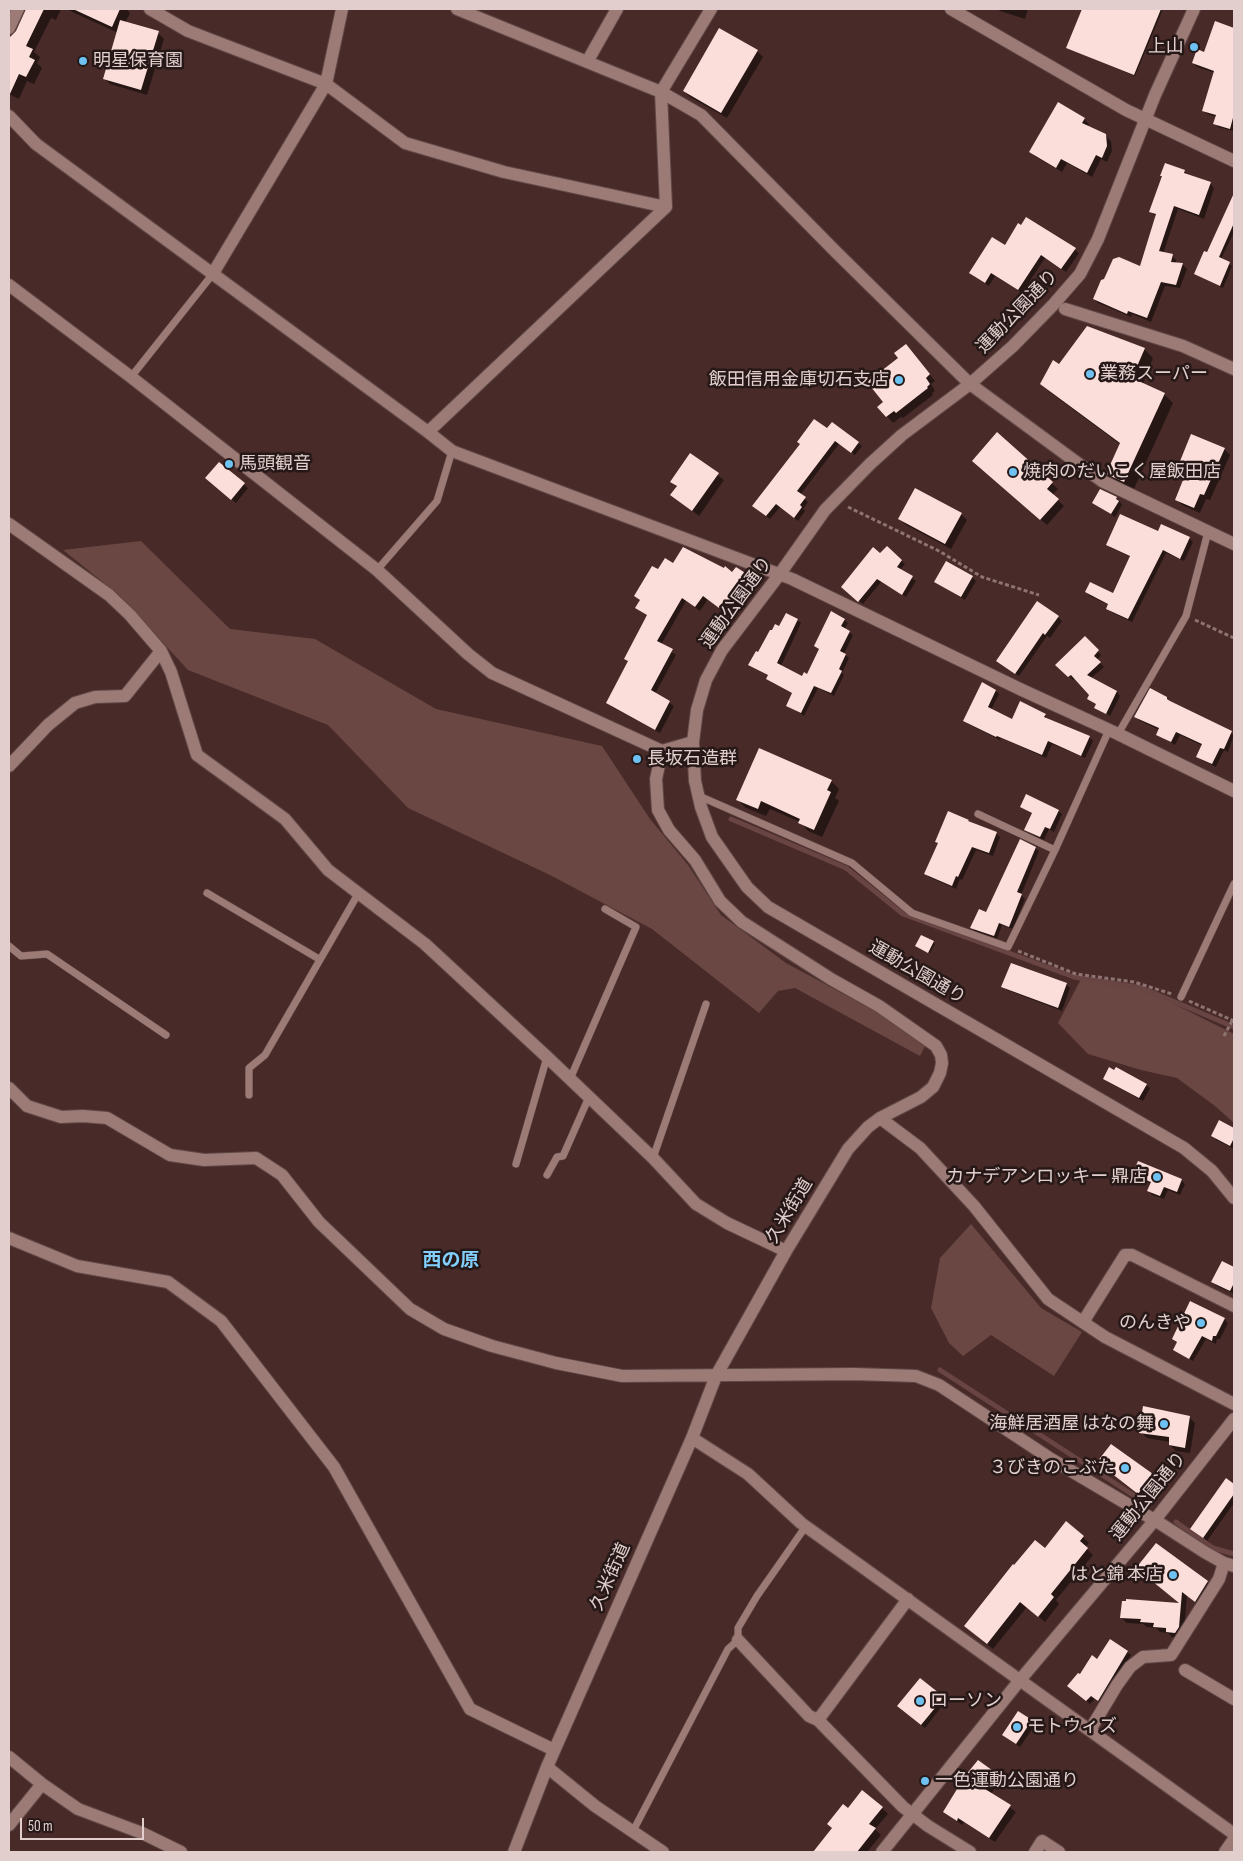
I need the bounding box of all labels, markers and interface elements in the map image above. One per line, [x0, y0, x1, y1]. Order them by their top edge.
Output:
place label: 上山 [1148, 36, 1184, 58]
marker: 上山 [1188, 41, 1200, 53]
place label: 明星保育園 [93, 50, 183, 72]
marker: 明星保育園 [77, 55, 89, 67]
street label: 運動公園通り [973, 266, 1063, 358]
place label: 業務スーパー [1100, 363, 1208, 385]
marker: 業務スーパー [1084, 368, 1096, 380]
place label: 飯田信用金庫切石支店 [709, 369, 889, 391]
marker: 飯田信用金庫切石支店 [893, 374, 905, 386]
place label: 馬頭観音 [239, 453, 311, 475]
marker: 馬頭観音 [223, 458, 235, 470]
place label: 焼肉のだいこく屋飯田店 [1023, 461, 1221, 483]
marker: 焼肉のだいこく屋飯田店 [1007, 466, 1019, 478]
street label: 運動公園通り [697, 553, 777, 653]
place label: 長坂石造群 [647, 748, 737, 770]
marker: 長坂石造群 [631, 753, 643, 765]
street label: 運動公園通り [865, 937, 969, 1009]
place label: カナデアンロッキー 鼎店 [946, 1166, 1147, 1188]
marker: カナデアンロッキー 鼎店 [1151, 1171, 1163, 1183]
street label: 久米街道 [762, 1175, 818, 1247]
district label: 西の原 [423, 1250, 479, 1272]
place label: のんきや [1119, 1312, 1191, 1334]
marker: のんきや [1195, 1317, 1207, 1329]
place label: 海鮮居酒屋 はなの舞 [989, 1413, 1154, 1435]
marker: 海鮮居酒屋 はなの舞 [1158, 1418, 1170, 1430]
street label: 運動公園通り [1107, 1448, 1191, 1546]
place label: ３びきのこぶた [989, 1457, 1115, 1479]
marker: ３びきのこぶた [1119, 1462, 1131, 1474]
street label: 久米街道 [586, 1540, 636, 1614]
place label: はと錦 本店 [1070, 1564, 1163, 1586]
marker: はと錦 本店 [1167, 1569, 1179, 1581]
place label: ローソン [930, 1690, 1002, 1712]
marker: ローソン [914, 1695, 926, 1707]
place label: モトウィズ [1027, 1716, 1117, 1738]
marker: モトウィズ [1011, 1721, 1023, 1733]
place label: 一色運動公園通り [935, 1770, 1079, 1792]
marker: 一色運動公園通り [919, 1775, 931, 1787]
scale bar [22, 1808, 146, 1840]
text: 50 m [28, 1817, 53, 1836]

